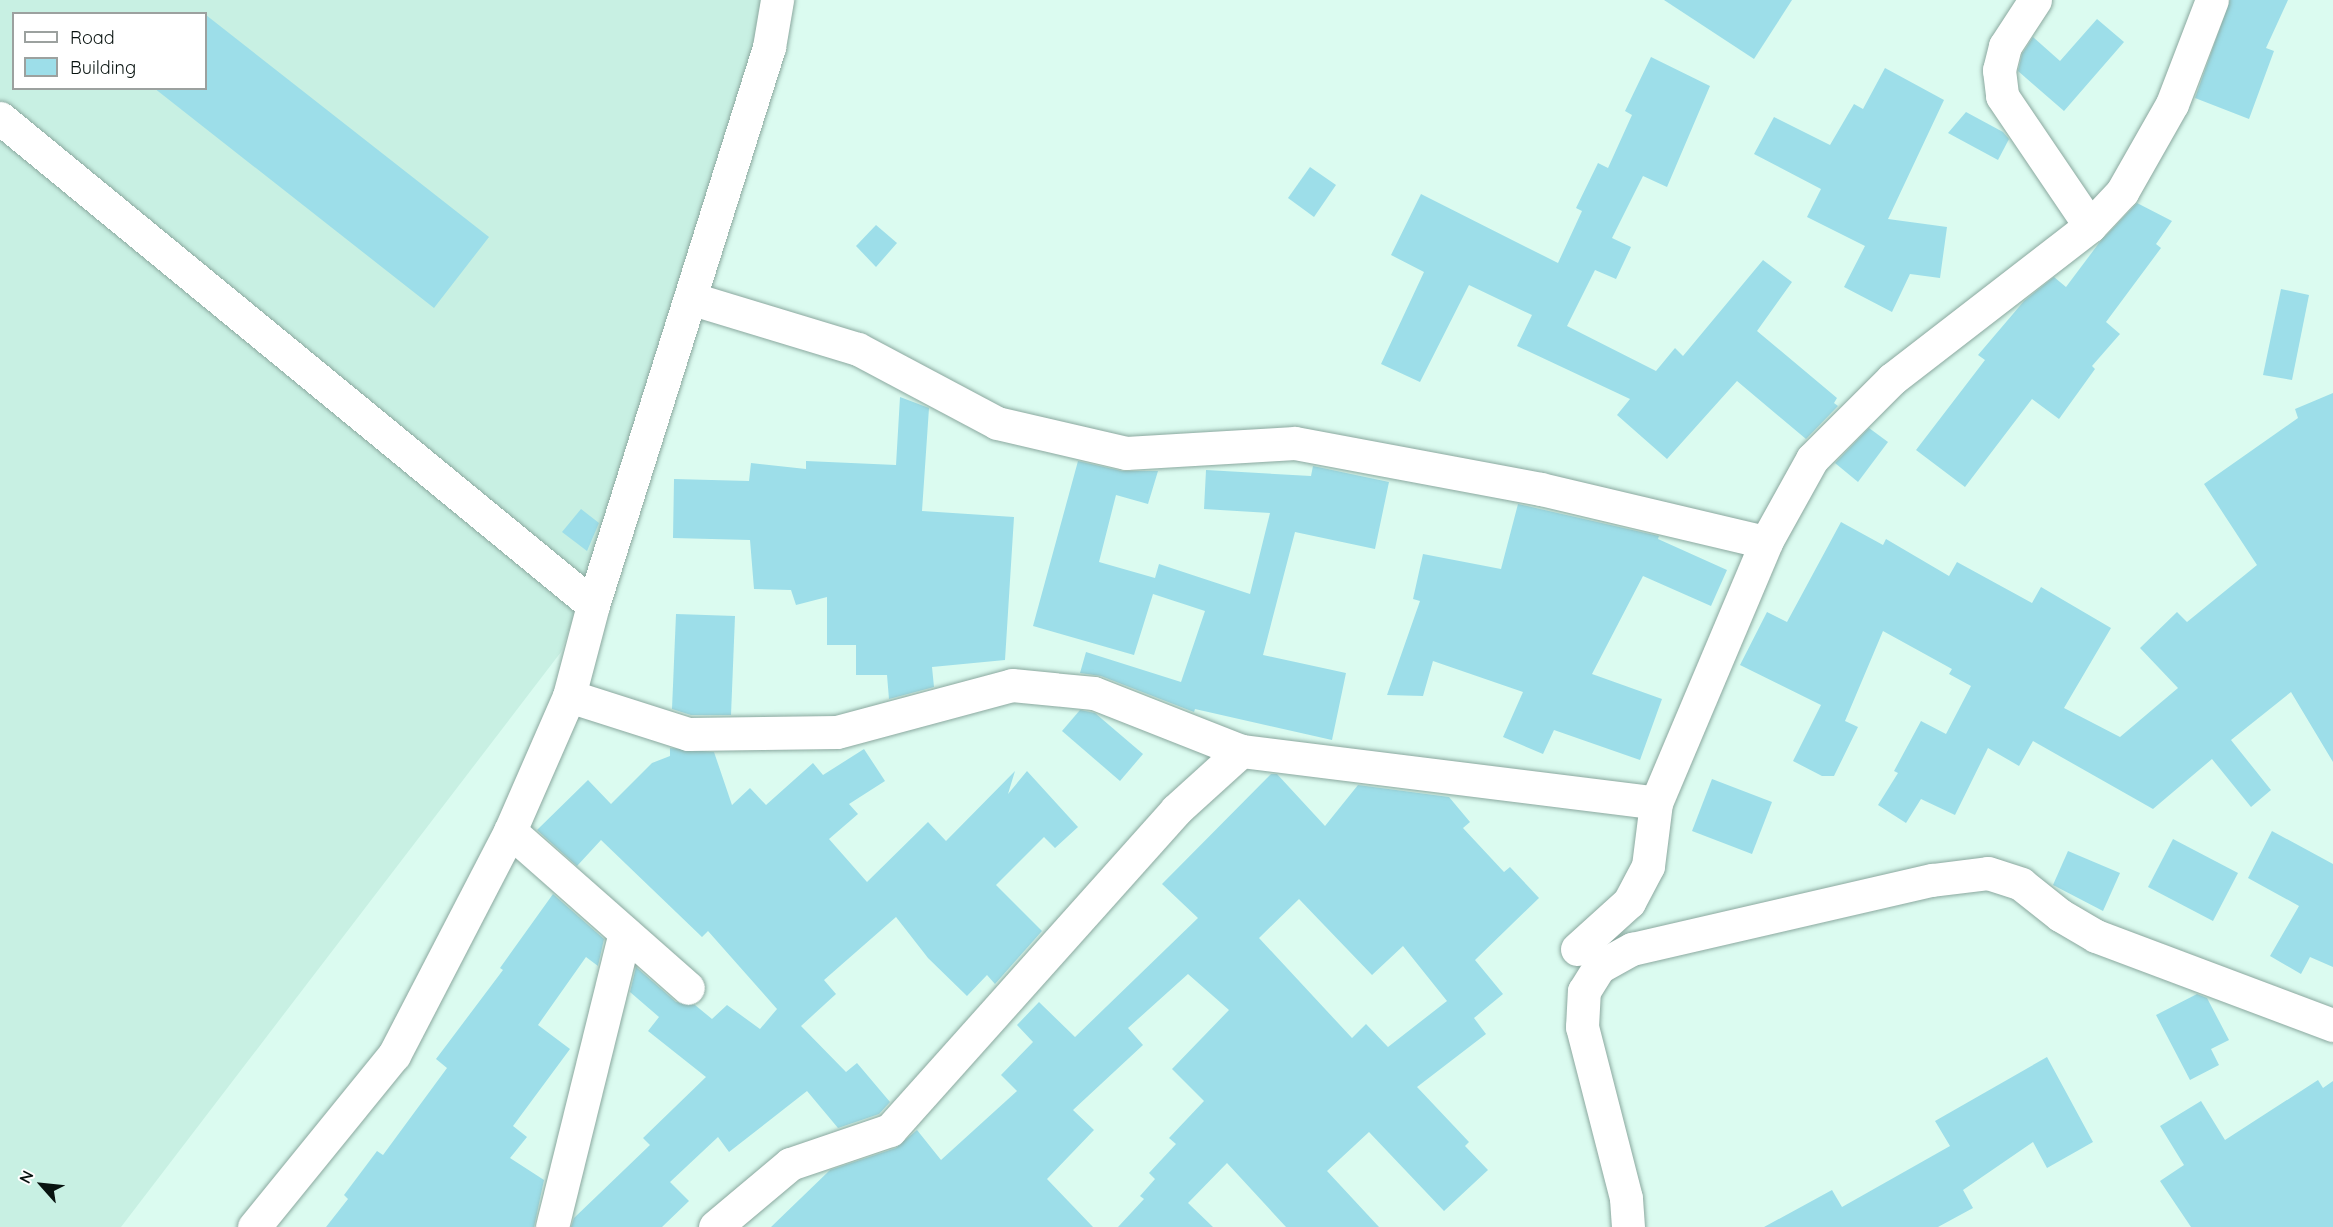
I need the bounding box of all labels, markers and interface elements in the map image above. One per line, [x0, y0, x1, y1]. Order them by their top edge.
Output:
legend [12, 12, 207, 90]
text: Road [70, 26, 115, 49]
text: Building [70, 56, 136, 79]
north arrow [12, 1155, 72, 1215]
text: N [14, 1167, 38, 1187]

